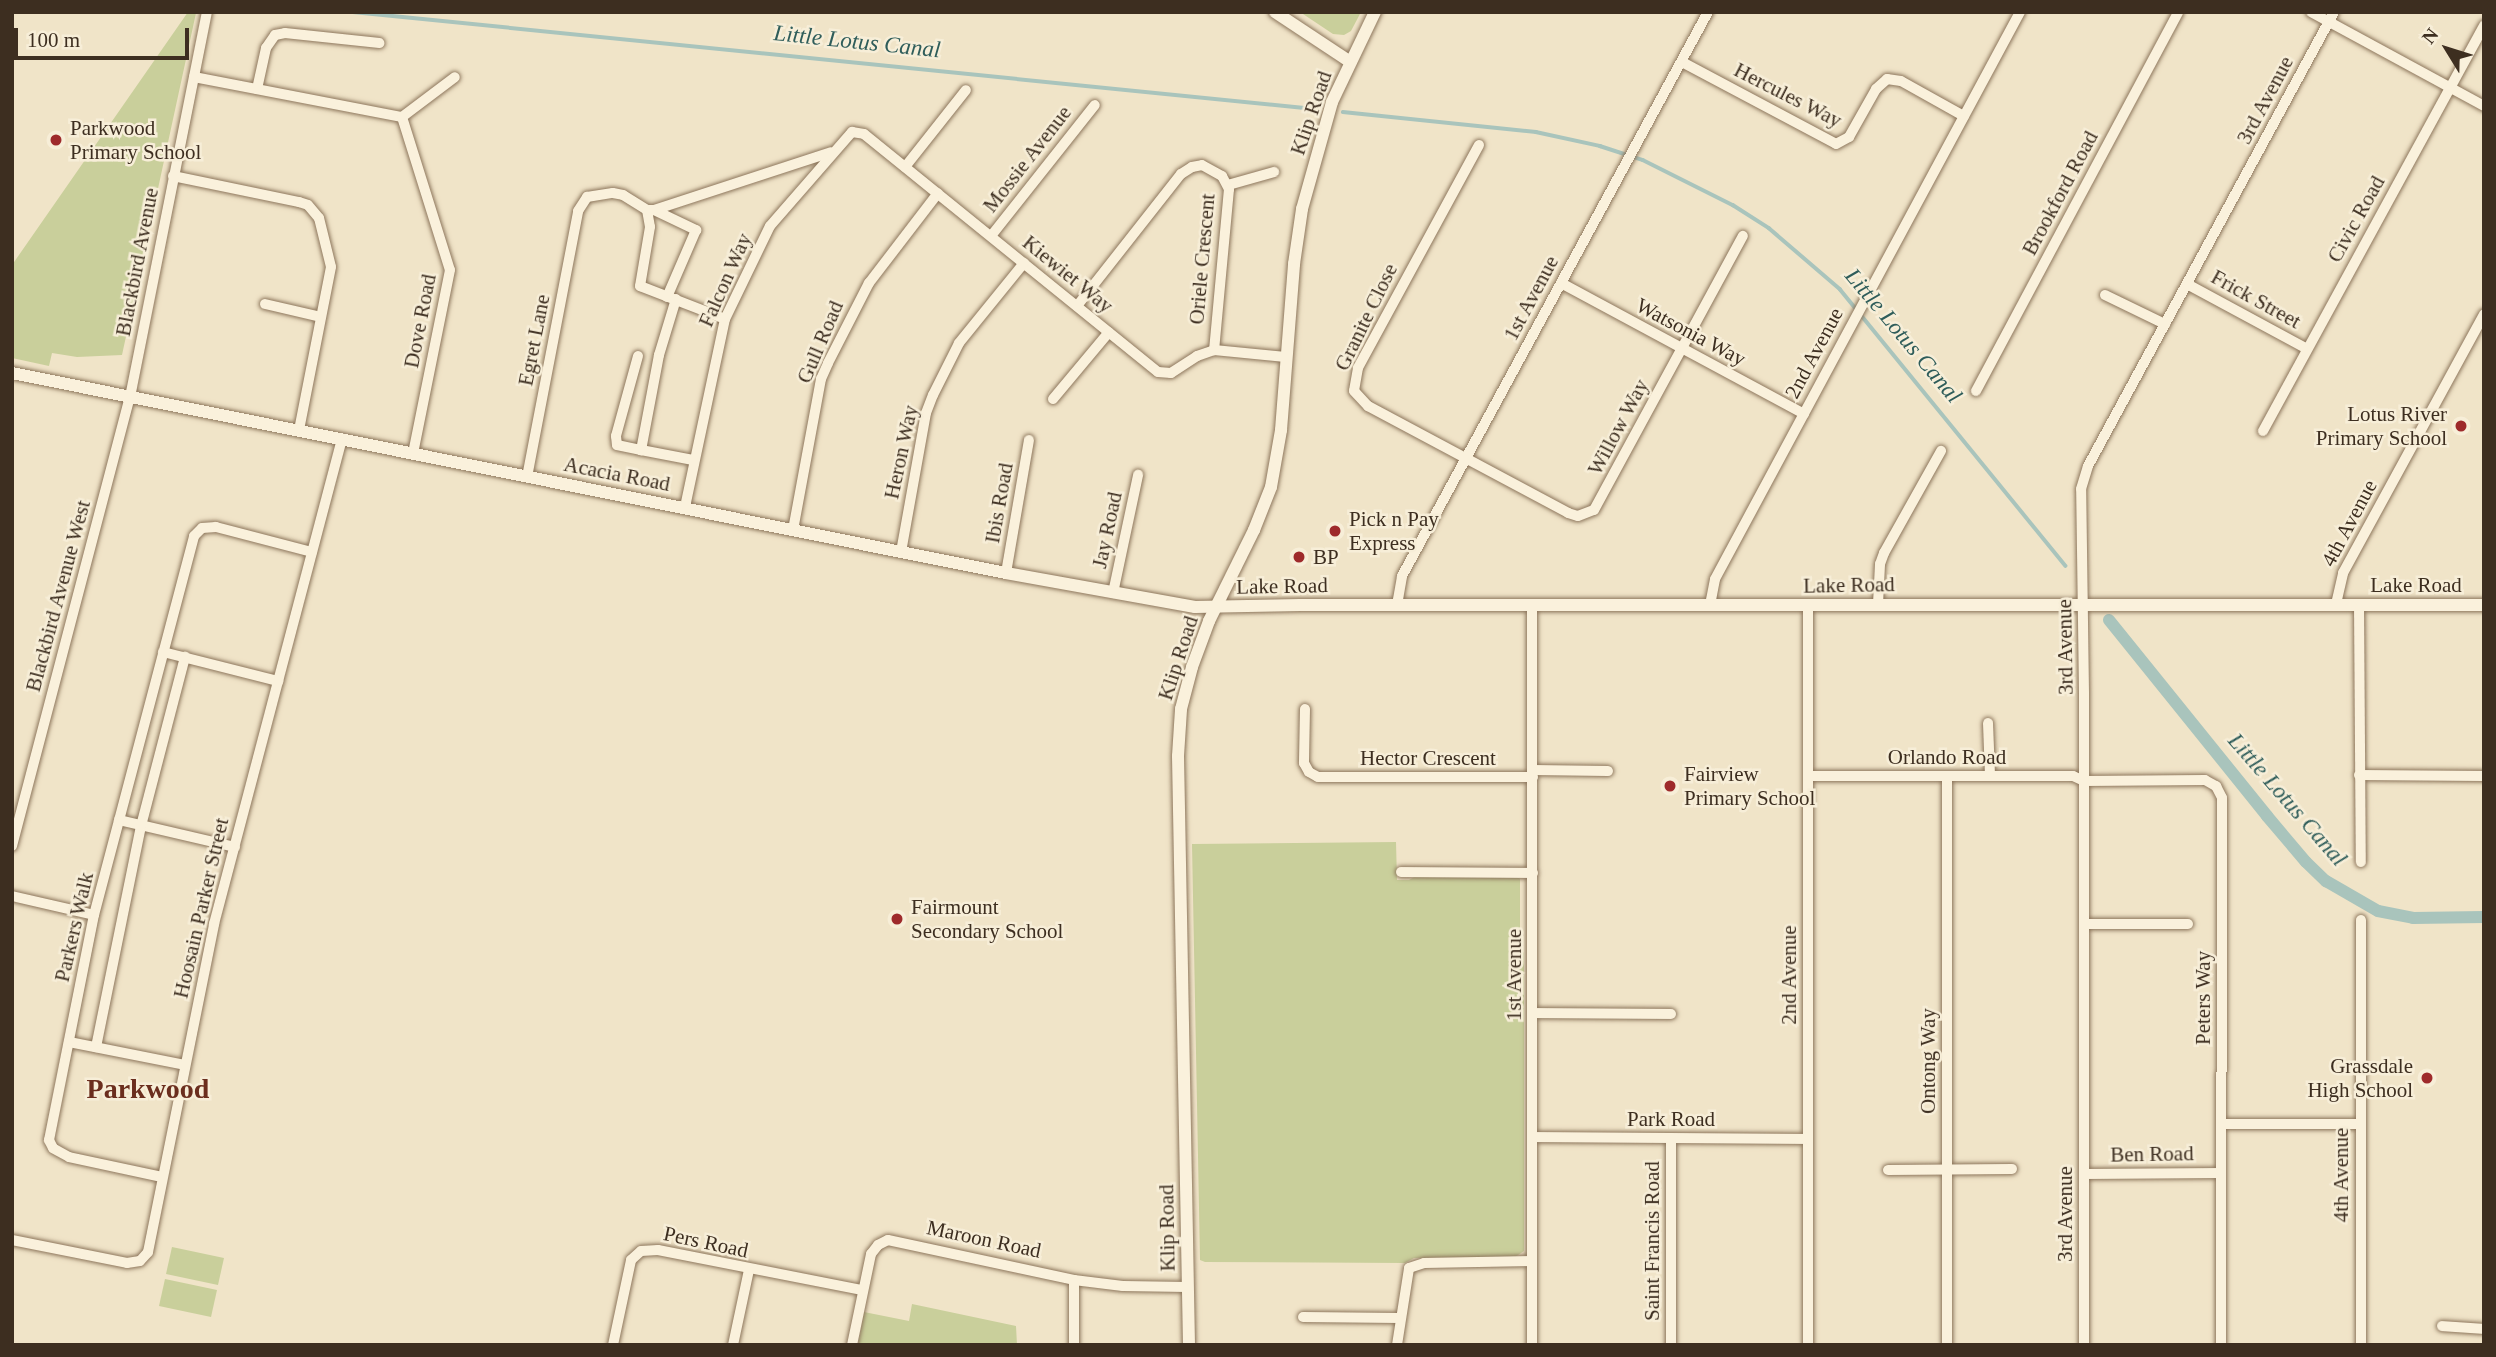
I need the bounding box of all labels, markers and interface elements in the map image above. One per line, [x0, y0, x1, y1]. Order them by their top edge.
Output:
scale bar [18, 14, 192, 58]
north arrow [2412, 14, 2482, 84]
water label: Little Lotus Canal [772, 20, 942, 64]
text: N [2418, 24, 2443, 48]
text: 100 m [27, 28, 80, 52]
street label: 3rd Avenue [2231, 51, 2299, 149]
street label: Hercules Way [1730, 57, 1846, 133]
street label: Klip Road [1285, 68, 1337, 158]
street label: Mossie Avenue [977, 100, 1077, 218]
place label: Parkwood Primary School [70, 115, 201, 165]
street label: Brookford Road [2017, 127, 2103, 259]
marker: Parkwood Primary School [48, 132, 64, 148]
street label: Civic Road [2322, 171, 2390, 267]
street label: Blackbird Avenue [110, 185, 164, 339]
street label: Oriele Crescent [1184, 193, 1220, 325]
street label: Falcon Way [693, 229, 757, 331]
street label: Kiewiet Way [1017, 230, 1119, 318]
street label: 1st Avenue [1498, 251, 1564, 345]
street label: Granite Close [1329, 259, 1403, 375]
water label: Little Lotus Canal [1839, 263, 1967, 409]
street label: Frick Street [2207, 264, 2305, 334]
street label: Dove Road [399, 272, 441, 370]
street label: Egret Lane [513, 292, 555, 388]
street label: Watsonia Way [1632, 293, 1750, 371]
street label: Gull Road [791, 297, 849, 387]
street label: 2nd Avenue [1779, 303, 1849, 403]
street label: Willow Way [1582, 375, 1654, 479]
place label: Lotus River Primary School [2316, 401, 2447, 451]
street label: Heron Way [879, 403, 923, 501]
marker: Lotus River Primary School [2453, 418, 2469, 434]
street label: Acacia Road [562, 451, 672, 497]
street label: Ibis Road [980, 461, 1018, 545]
street label: 4th Avenue [2315, 475, 2383, 571]
street label: Jay Road [1087, 489, 1127, 571]
street label: Blackbird Avenue West [20, 497, 96, 695]
place label: Pick n Pay Express [1349, 506, 1439, 556]
marker: Pick n Pay Express [1327, 523, 1343, 539]
place label: BP [1313, 544, 1339, 570]
marker: BP [1291, 549, 1307, 565]
street label: Lake Road [1803, 572, 1895, 598]
street label: Lake Road [2370, 572, 2462, 598]
street label: Lake Road [1236, 573, 1328, 599]
street label: 3rd Avenue [2052, 598, 2078, 696]
street label: Klip Road [1153, 613, 1203, 703]
water label: Little Lotus Canal [2222, 728, 2352, 872]
street label: Orlando Road [1888, 744, 2006, 770]
street label: Hector Crescent [1360, 745, 1496, 771]
place label: Fairview Primary School [1684, 761, 1815, 811]
marker: Fairview Primary School [1662, 778, 1678, 794]
street label: Hoosain Parker Street [168, 815, 234, 1001]
street label: Parkers Walk [49, 870, 99, 984]
place label: Fairmount Secondary School [911, 894, 1063, 944]
marker: Fairmount Secondary School [889, 911, 905, 927]
street label: 2nd Avenue [1776, 925, 1802, 1025]
street label: 1st Avenue [1501, 928, 1527, 1022]
street label: Peters Way [2190, 951, 2216, 1045]
street label: Ontong Way [1915, 1008, 1941, 1114]
place label: Grassdale High School [2307, 1053, 2413, 1103]
marker: Grassdale High School [2419, 1070, 2435, 1086]
district label: Parkwood [87, 1072, 209, 1106]
street label: Park Road [1627, 1106, 1715, 1132]
street label: 4th Avenue [2328, 1127, 2354, 1223]
street label: Ben Road [2110, 1141, 2194, 1167]
street label: Saint Francis Road [1639, 1161, 1665, 1321]
street label: 3rd Avenue [2052, 1166, 2078, 1262]
street label: Klip Road [1154, 1184, 1180, 1272]
street label: Maroon Road [925, 1215, 1043, 1263]
street label: Pers Road [661, 1221, 751, 1263]

